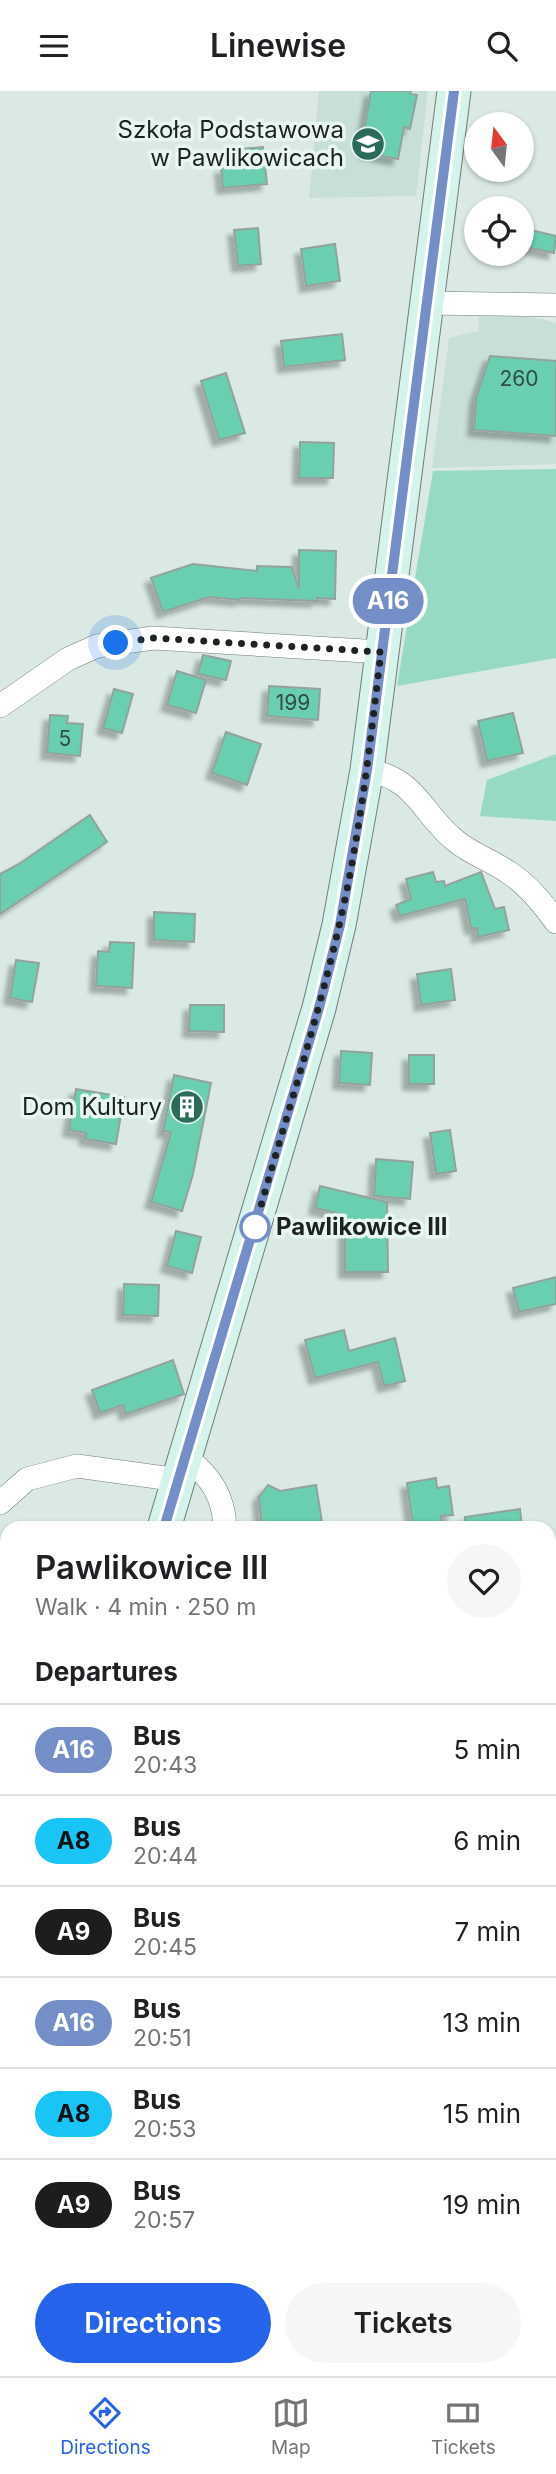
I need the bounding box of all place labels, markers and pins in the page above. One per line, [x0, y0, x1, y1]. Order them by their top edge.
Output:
place label: Szkoła Podstawowa w Pawlikowicach [118, 115, 344, 172]
school or university icon: Szkoła Podstawowa w Pawlikowicach [349, 125, 387, 163]
building icon: Dom Kultury [168, 1088, 206, 1126]
place label: Dom Kultury [22, 1092, 162, 1121]
marker: Pawlikowice III [240, 1212, 270, 1242]
place label: Pawlikowice III [276, 1212, 448, 1241]

